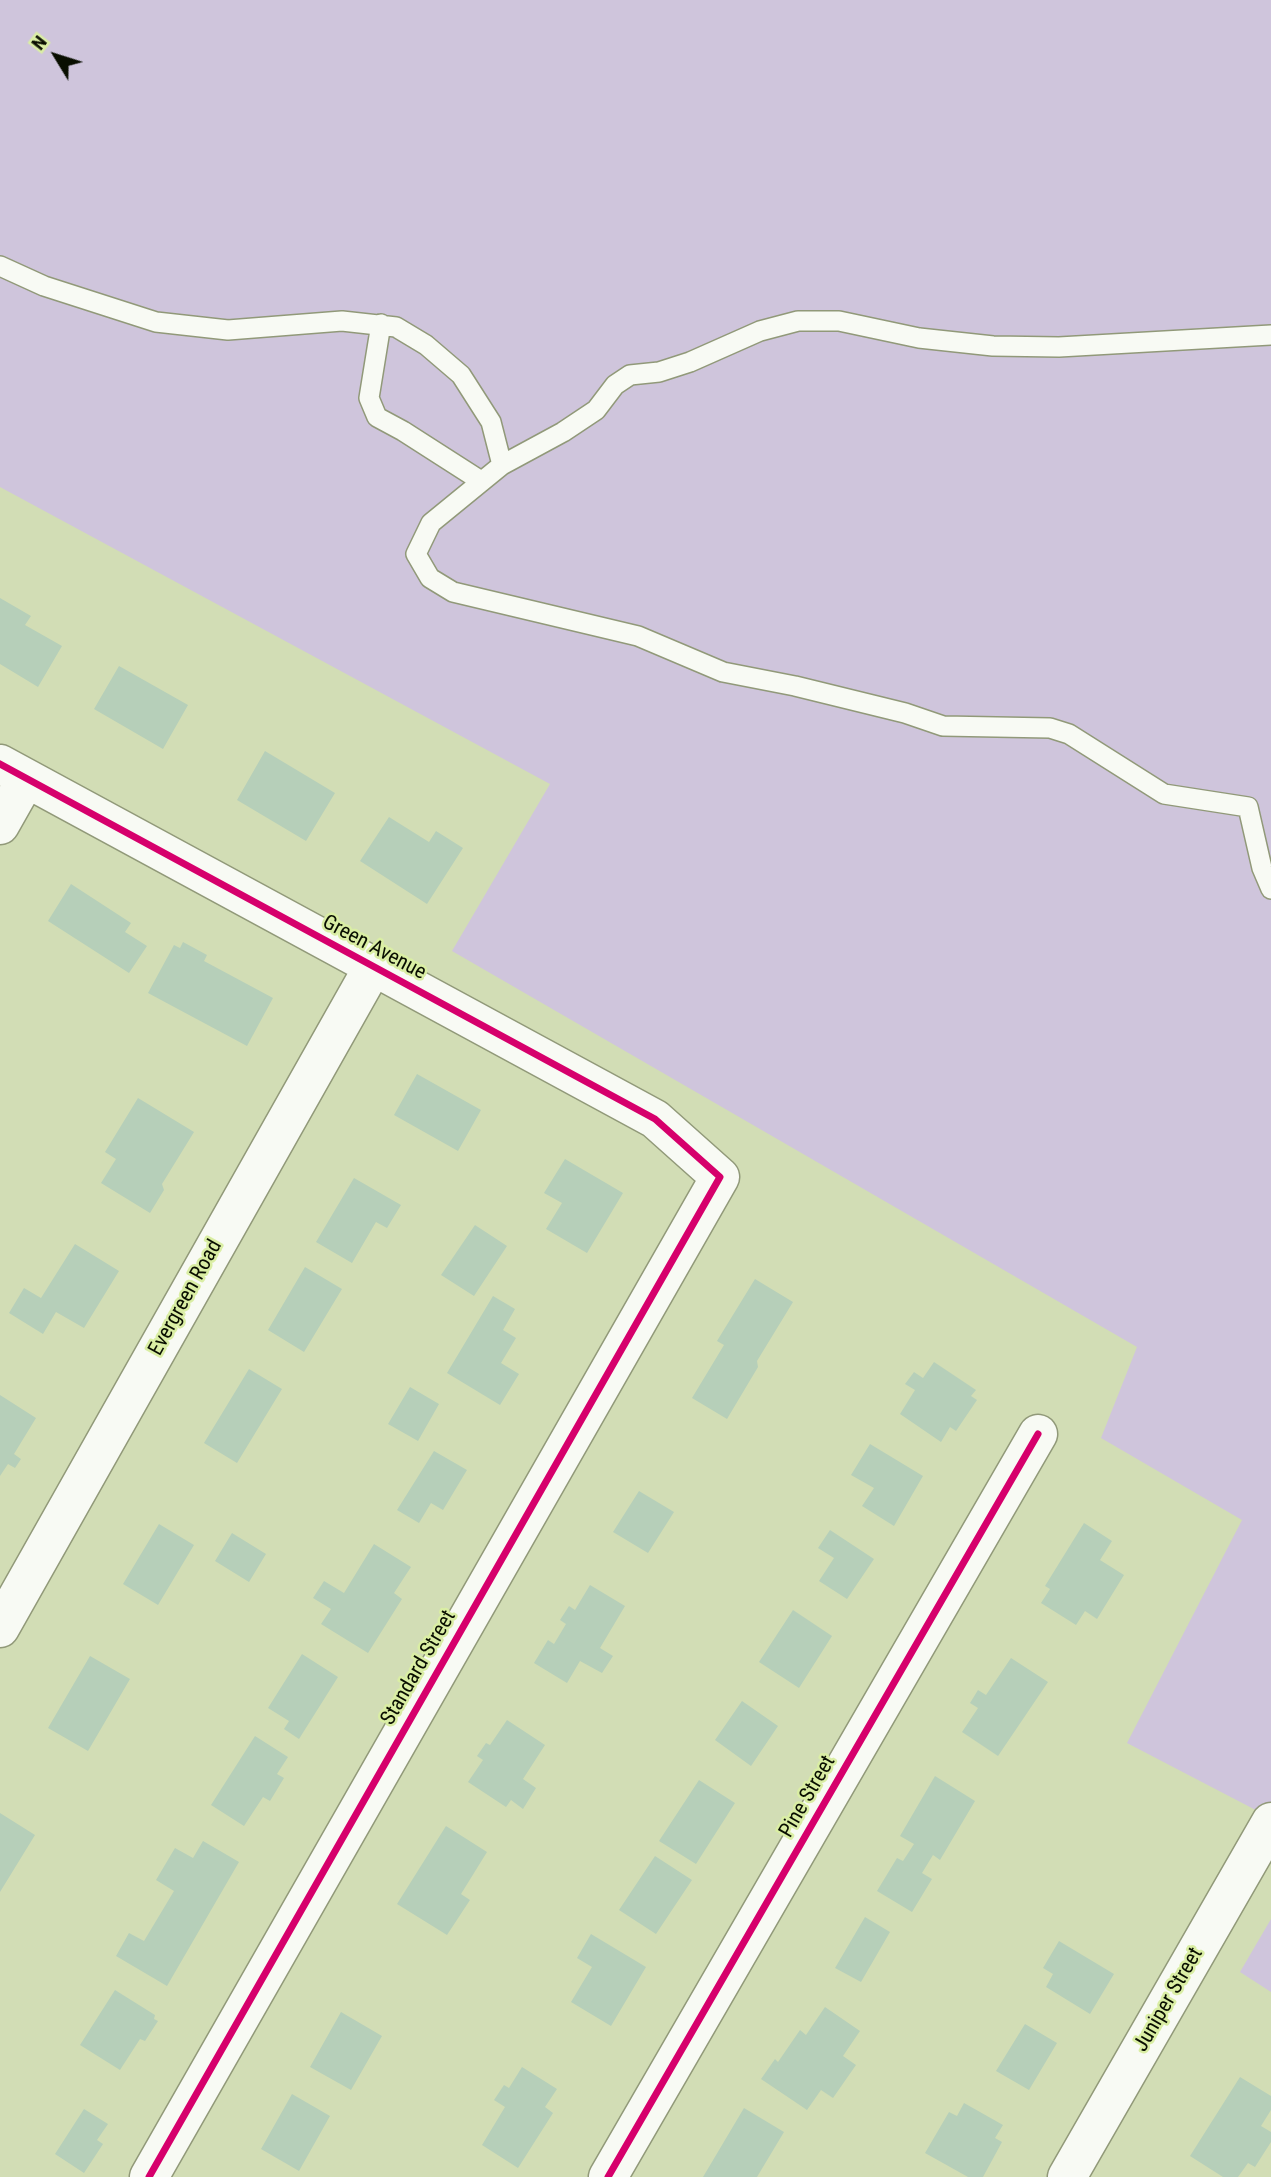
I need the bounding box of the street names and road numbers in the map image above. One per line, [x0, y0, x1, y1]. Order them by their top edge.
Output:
street label: Green Avenue [318, 910, 430, 986]
street label: Evergreen Road [144, 1236, 228, 1360]
street label: Standard Street [376, 1606, 462, 1730]
street label: Pine Street [774, 1752, 842, 1842]
street label: Juniper Street [1129, 1944, 1209, 2056]

